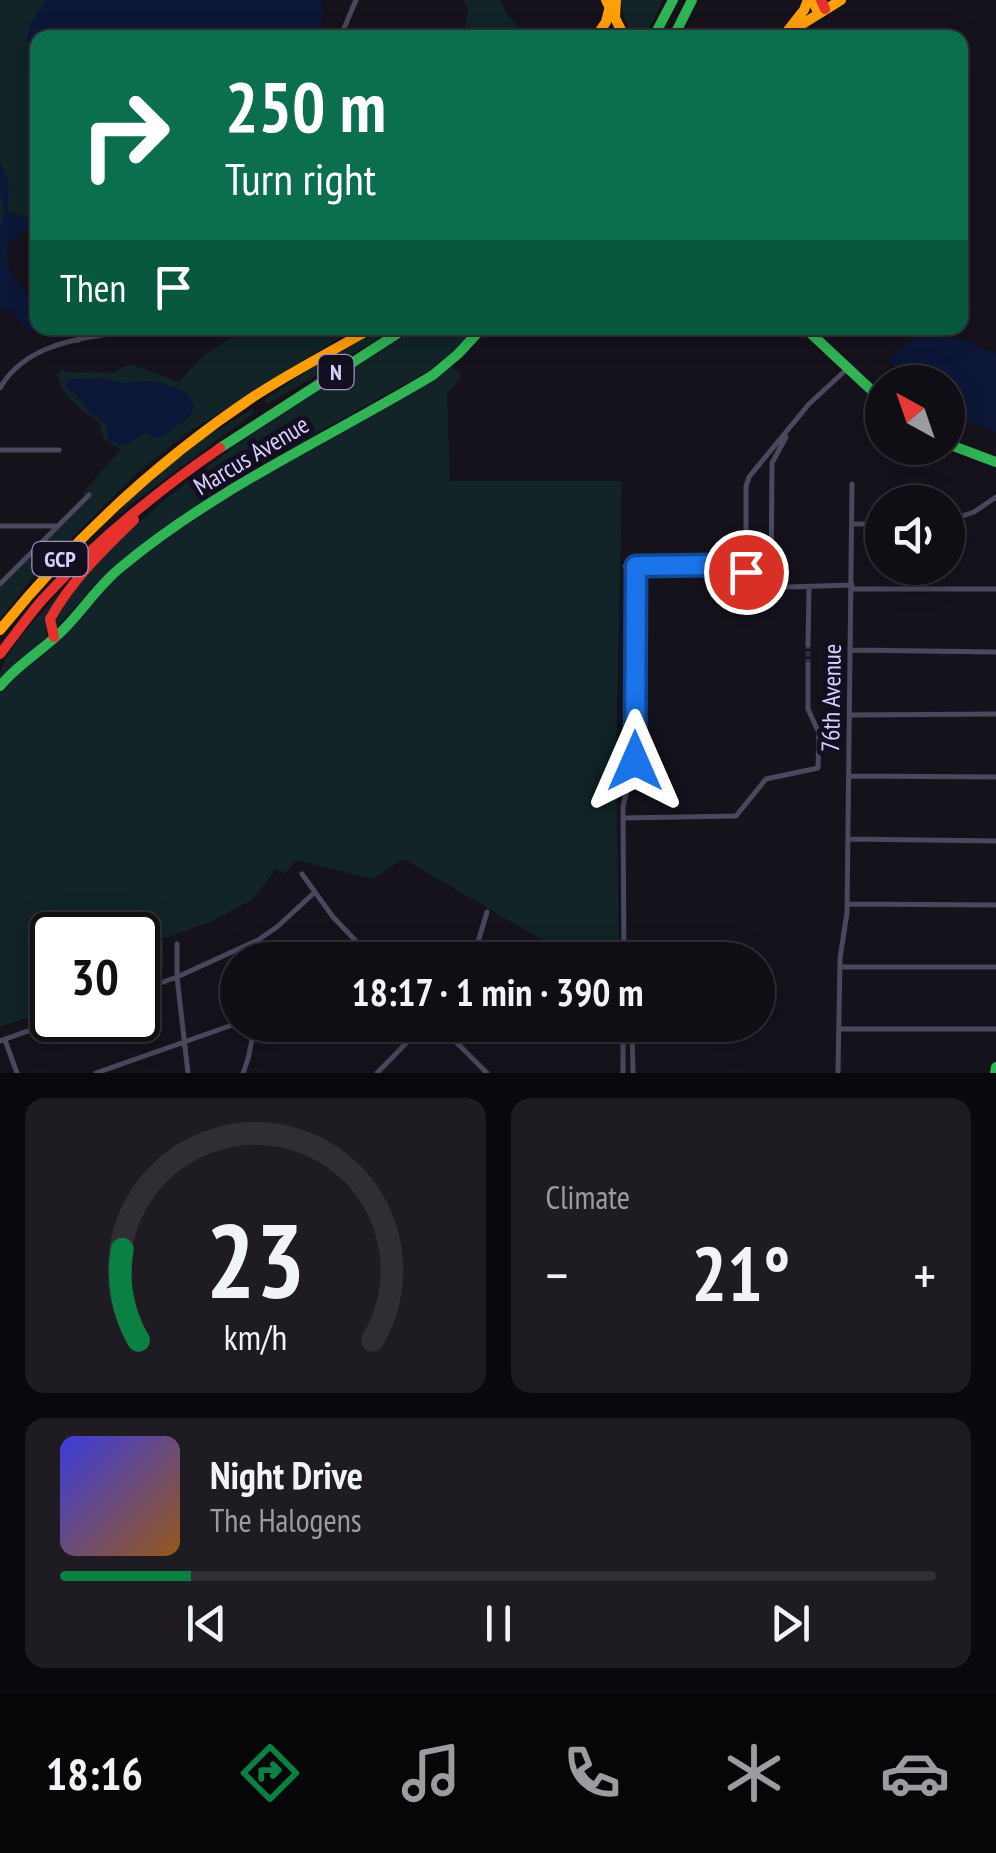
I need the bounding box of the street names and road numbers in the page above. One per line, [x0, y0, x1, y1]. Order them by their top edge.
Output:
road number: N [318, 355, 354, 389]
street label: Marcus Avenue [188, 408, 314, 502]
road number: GCP [32, 542, 88, 576]
street label: 76th Avenue [814, 644, 848, 752]

